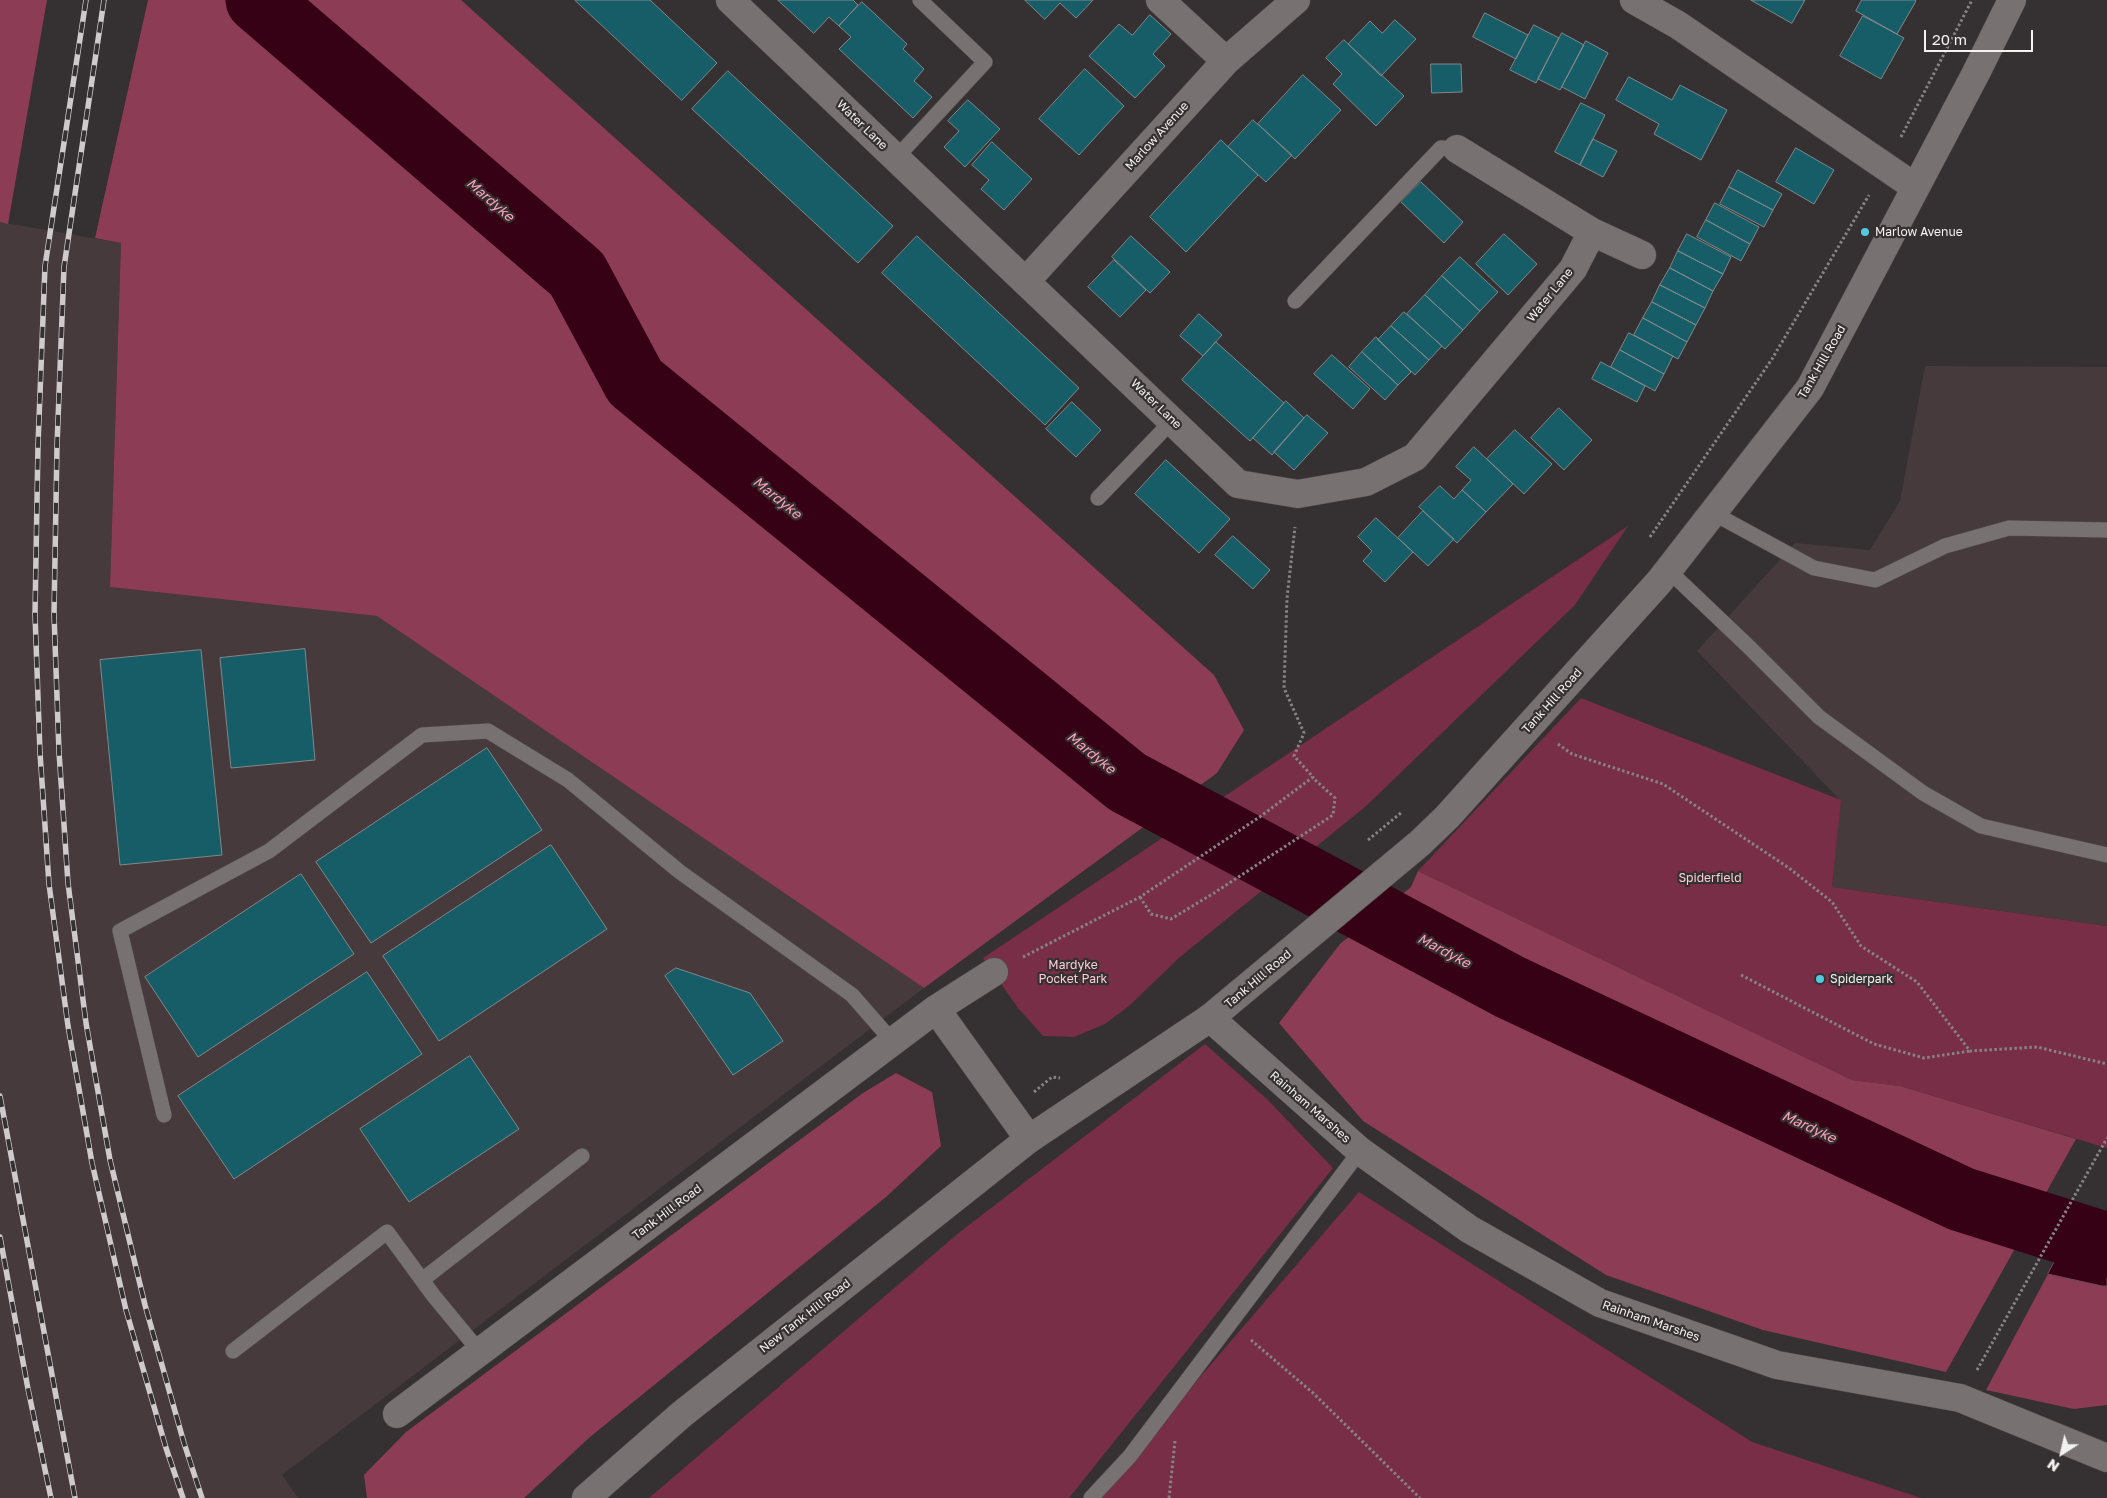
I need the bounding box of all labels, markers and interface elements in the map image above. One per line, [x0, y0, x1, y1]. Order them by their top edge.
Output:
scale bar [1927, 20, 2036, 52]
text: 20 m [1932, 30, 1967, 48]
street label: Water Lane [834, 97, 890, 153]
street label: Marlow Avenue [1122, 99, 1192, 173]
water label: Mardyke [463, 175, 517, 225]
place label: Marlow Avenue [1875, 225, 1963, 239]
marker: Marlow Avenue [1859, 226, 1871, 238]
street label: Water Lane [1524, 265, 1576, 325]
street label: Tank Hill Road [1795, 323, 1849, 401]
street label: Water Lane [1128, 376, 1184, 432]
water label: Mardyke [749, 473, 805, 523]
street label: Tank Hill Road [1519, 665, 1585, 737]
water label: Mardyke [1063, 728, 1119, 778]
park label: Spiderfield [1678, 871, 1742, 885]
water label: Mardyke [1415, 930, 1473, 972]
street label: Tank Hill Road [1222, 947, 1294, 1011]
park label: Mardyke Pocket Park [1039, 958, 1107, 986]
place label: Spiderpark [1830, 972, 1893, 986]
marker: Spiderpark [1814, 973, 1826, 985]
street label: Rainham Marshes [1267, 1068, 1353, 1146]
water label: Mardyke [1779, 1107, 1839, 1147]
street label: Tank Hill Road [630, 1181, 704, 1243]
street label: New Tank Hill Road [757, 1276, 853, 1356]
street label: Rainham Marshes [1600, 1298, 1702, 1344]
north arrow [2037, 1428, 2087, 1478]
text: N [2044, 1456, 2062, 1476]

